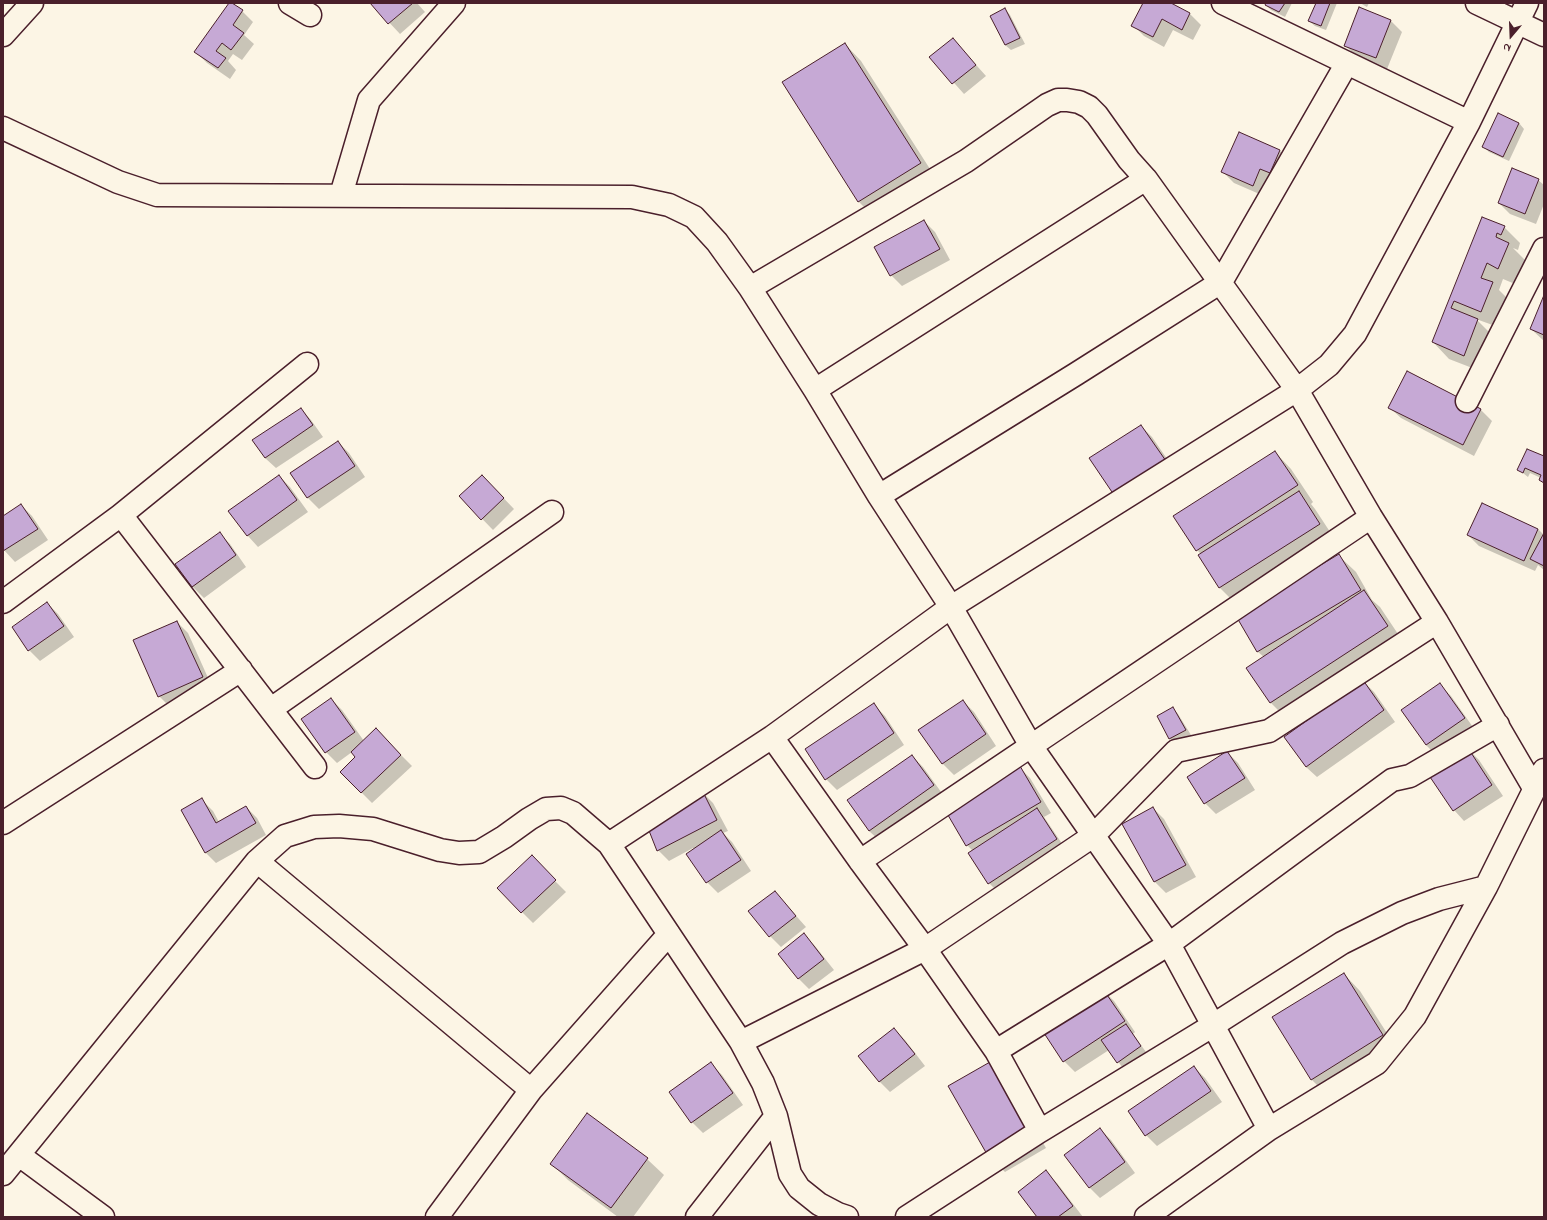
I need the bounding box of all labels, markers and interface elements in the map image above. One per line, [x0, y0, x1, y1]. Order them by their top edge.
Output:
north arrow [1491, 16, 1531, 56]
text: N [1501, 39, 1513, 56]

